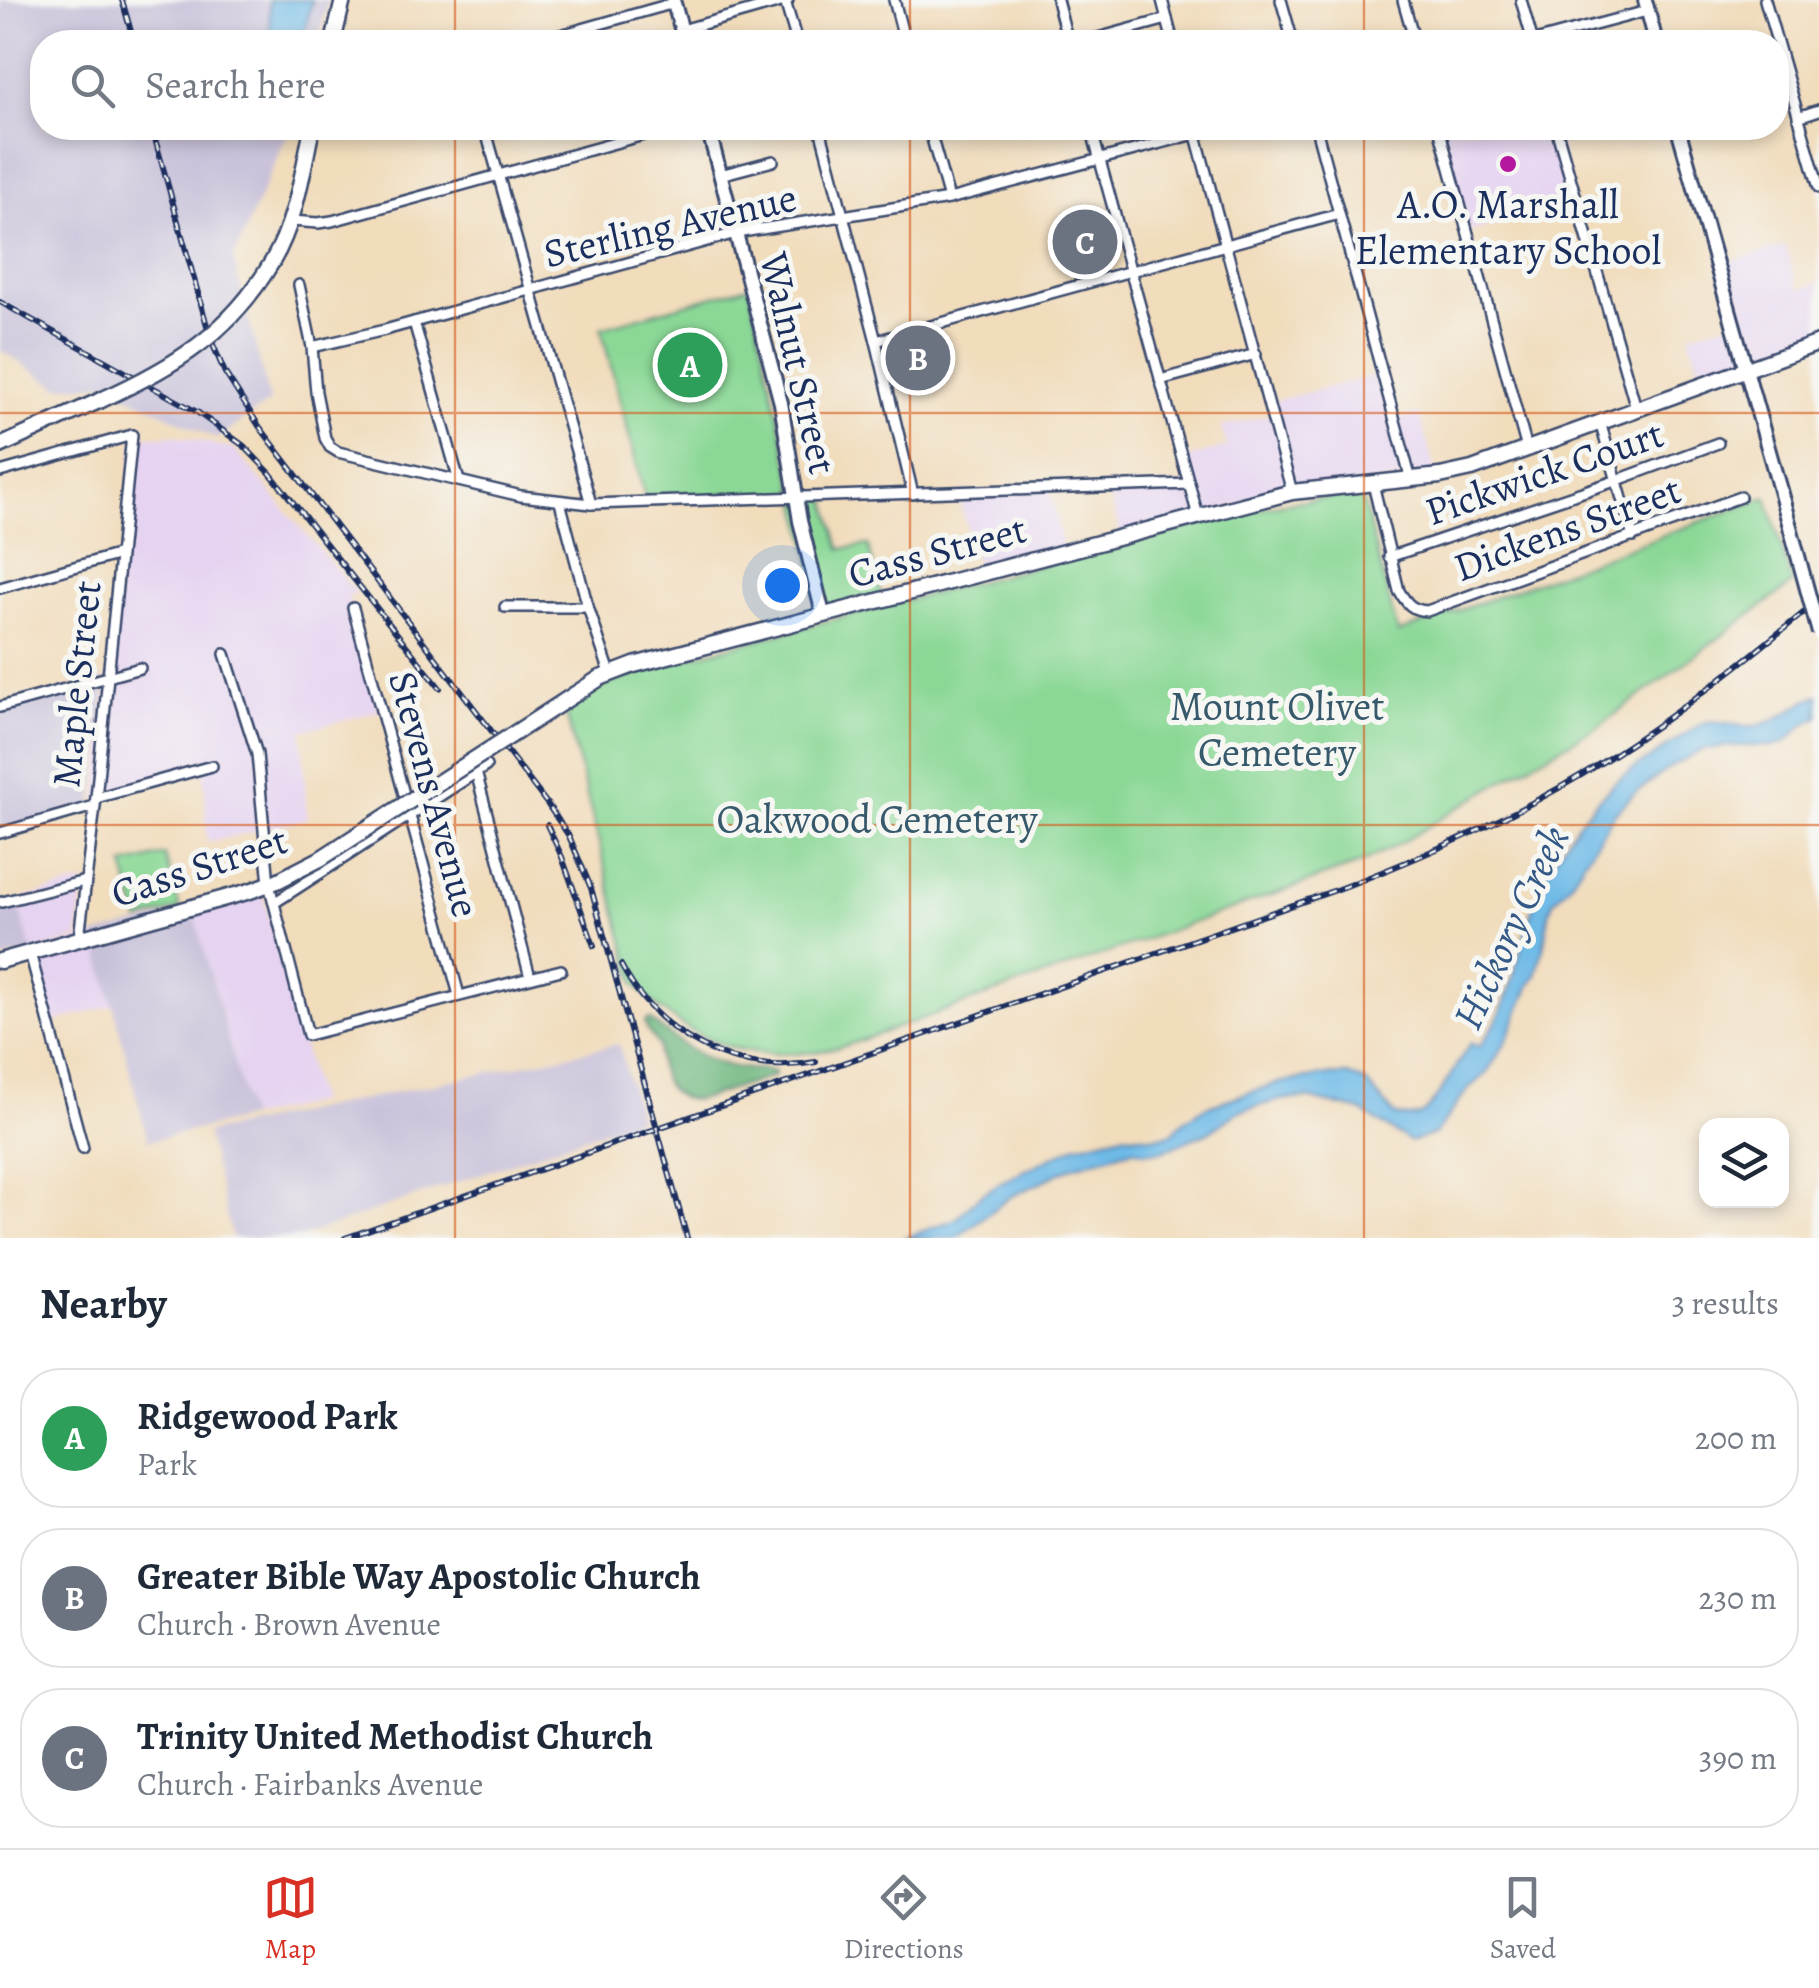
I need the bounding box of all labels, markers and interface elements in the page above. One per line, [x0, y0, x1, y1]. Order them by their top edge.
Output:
search box [30, 30, 1789, 140]
icon: search [65, 58, 120, 113]
text: Search here [145, 59, 326, 111]
marker: A.O. Marshall Elementary School [1497, 153, 1519, 175]
street label: Sterling Avenue [538, 170, 802, 281]
place label: A.O. Marshall Elementary School [1355, 177, 1661, 278]
pin: C [1052, 204, 1118, 280]
street label: Walnut Street [746, 246, 851, 479]
pin: B [886, 320, 950, 396]
pin: A [658, 328, 722, 402]
street label: Pickwick Court [1418, 406, 1671, 539]
street label: Dickens Street [1446, 462, 1688, 595]
street label: Cass Street [842, 501, 1032, 602]
your location [757, 560, 808, 611]
street label: Maple Street [38, 578, 115, 790]
street label: Stevens Avenue [375, 665, 494, 923]
park label: Mount Olivet Cemetery [1170, 679, 1384, 780]
park label: Oakwood Cemetery [716, 792, 1039, 847]
street label: Cass Street [104, 812, 294, 921]
water label: Hickory Creek [1438, 816, 1582, 1038]
map controls [1699, 1118, 1789, 1208]
button: layers [1699, 1118, 1789, 1208]
text: Nearby [40, 1275, 167, 1332]
text: 3 results [1672, 1281, 1779, 1325]
text: Ridgewood Park [137, 1390, 398, 1442]
text: A [64, 1416, 85, 1460]
text: 200 m [1695, 1416, 1777, 1460]
text: Park [137, 1442, 197, 1486]
text: Greater Bible Way Apostolic Church [137, 1550, 701, 1602]
text: B [64, 1576, 85, 1620]
text: 230 m [1698, 1576, 1777, 1620]
text: Church · Brown Avenue [137, 1602, 441, 1646]
text: Trinity United Methodist Church [137, 1710, 653, 1762]
text: C [65, 1736, 84, 1780]
text: 390 m [1699, 1736, 1777, 1780]
text: Church · Fairbanks Avenue [137, 1762, 483, 1806]
tab: Map [263, 1870, 318, 1968]
tab: Directions [844, 1870, 964, 1968]
tab: Saved [1490, 1870, 1556, 1968]

